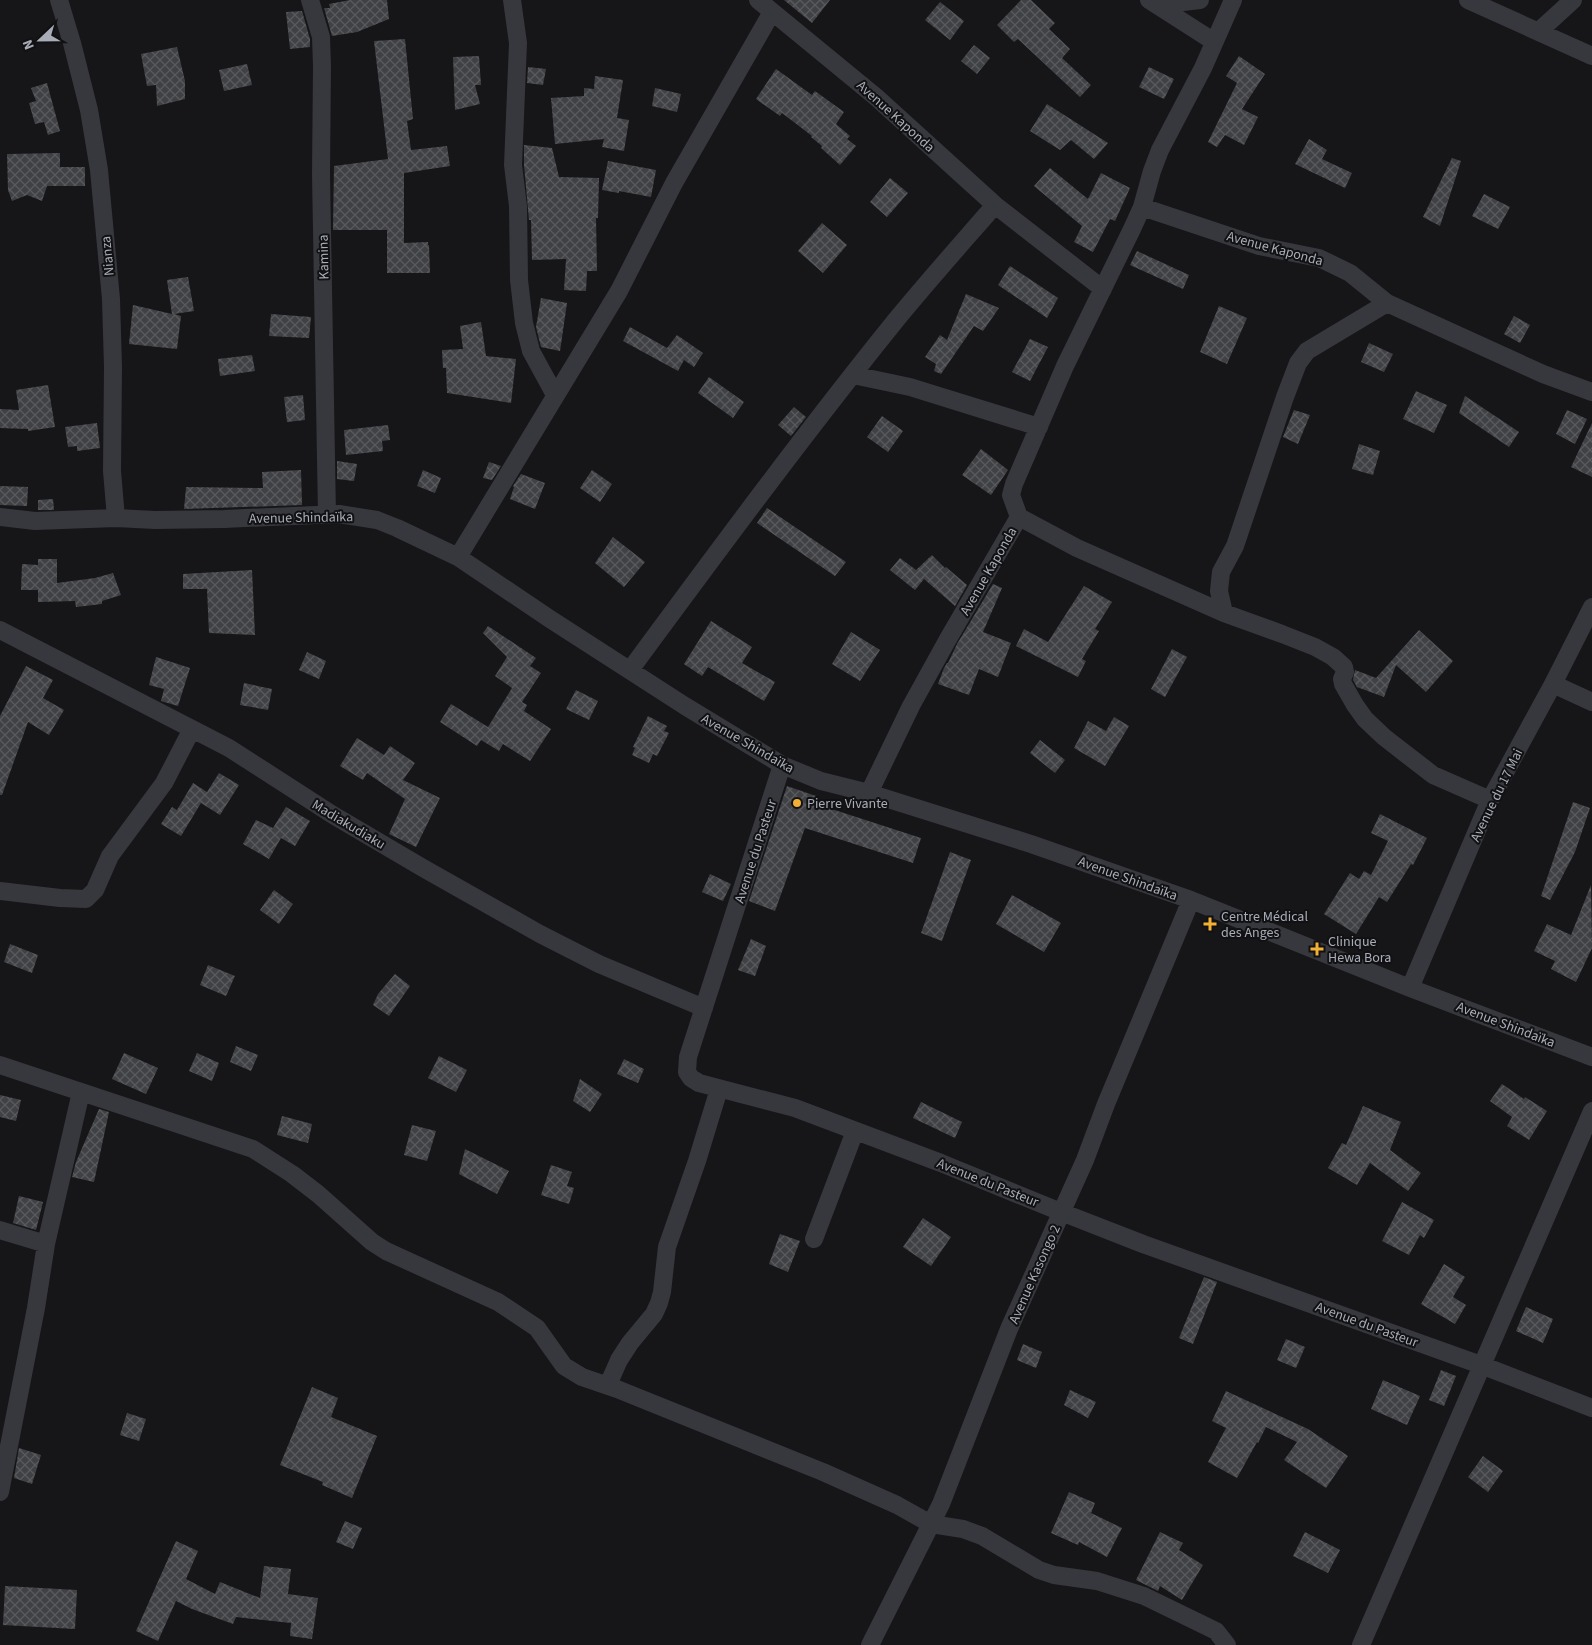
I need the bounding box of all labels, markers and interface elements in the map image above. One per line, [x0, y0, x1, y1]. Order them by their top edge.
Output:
north arrow [15, 15, 65, 65]
text: N [18, 36, 40, 53]
street label: Avenue Kaponda [852, 76, 939, 157]
street label: Avenue Kaponda [1224, 227, 1325, 271]
street label: Kamina [314, 234, 334, 280]
street label: Nianza [96, 235, 120, 277]
street label: Avenue Shindaïka [249, 507, 353, 529]
street label: Avenue Kaponda [955, 524, 1022, 619]
street label: Avenue Shindaïka [697, 709, 798, 779]
street label: Avenue du 17 Mai [1466, 745, 1528, 845]
place label: Pierre Vivante [807, 794, 888, 814]
street label: Madiakudiaku [308, 795, 389, 855]
street label: Avenue du Pasteur [730, 797, 782, 906]
marker: Pierre Vivante [791, 797, 803, 809]
street label: Avenue Shindaïka [1075, 852, 1180, 906]
place label: Centre Médical des Anges [1221, 907, 1308, 943]
marker: Centre Médical des Anges [1203, 917, 1217, 931]
place label: Clinique Hewa Bora [1328, 932, 1391, 968]
marker: Clinique Hewa Bora [1310, 942, 1324, 956]
street label: Avenue Shindaïka [1453, 997, 1558, 1053]
street label: Avenue du Pasteur [934, 1153, 1042, 1212]
street label: Avenue Kasongo 2 [1004, 1222, 1066, 1327]
street label: Avenue du Pasteur [1312, 1297, 1421, 1353]

